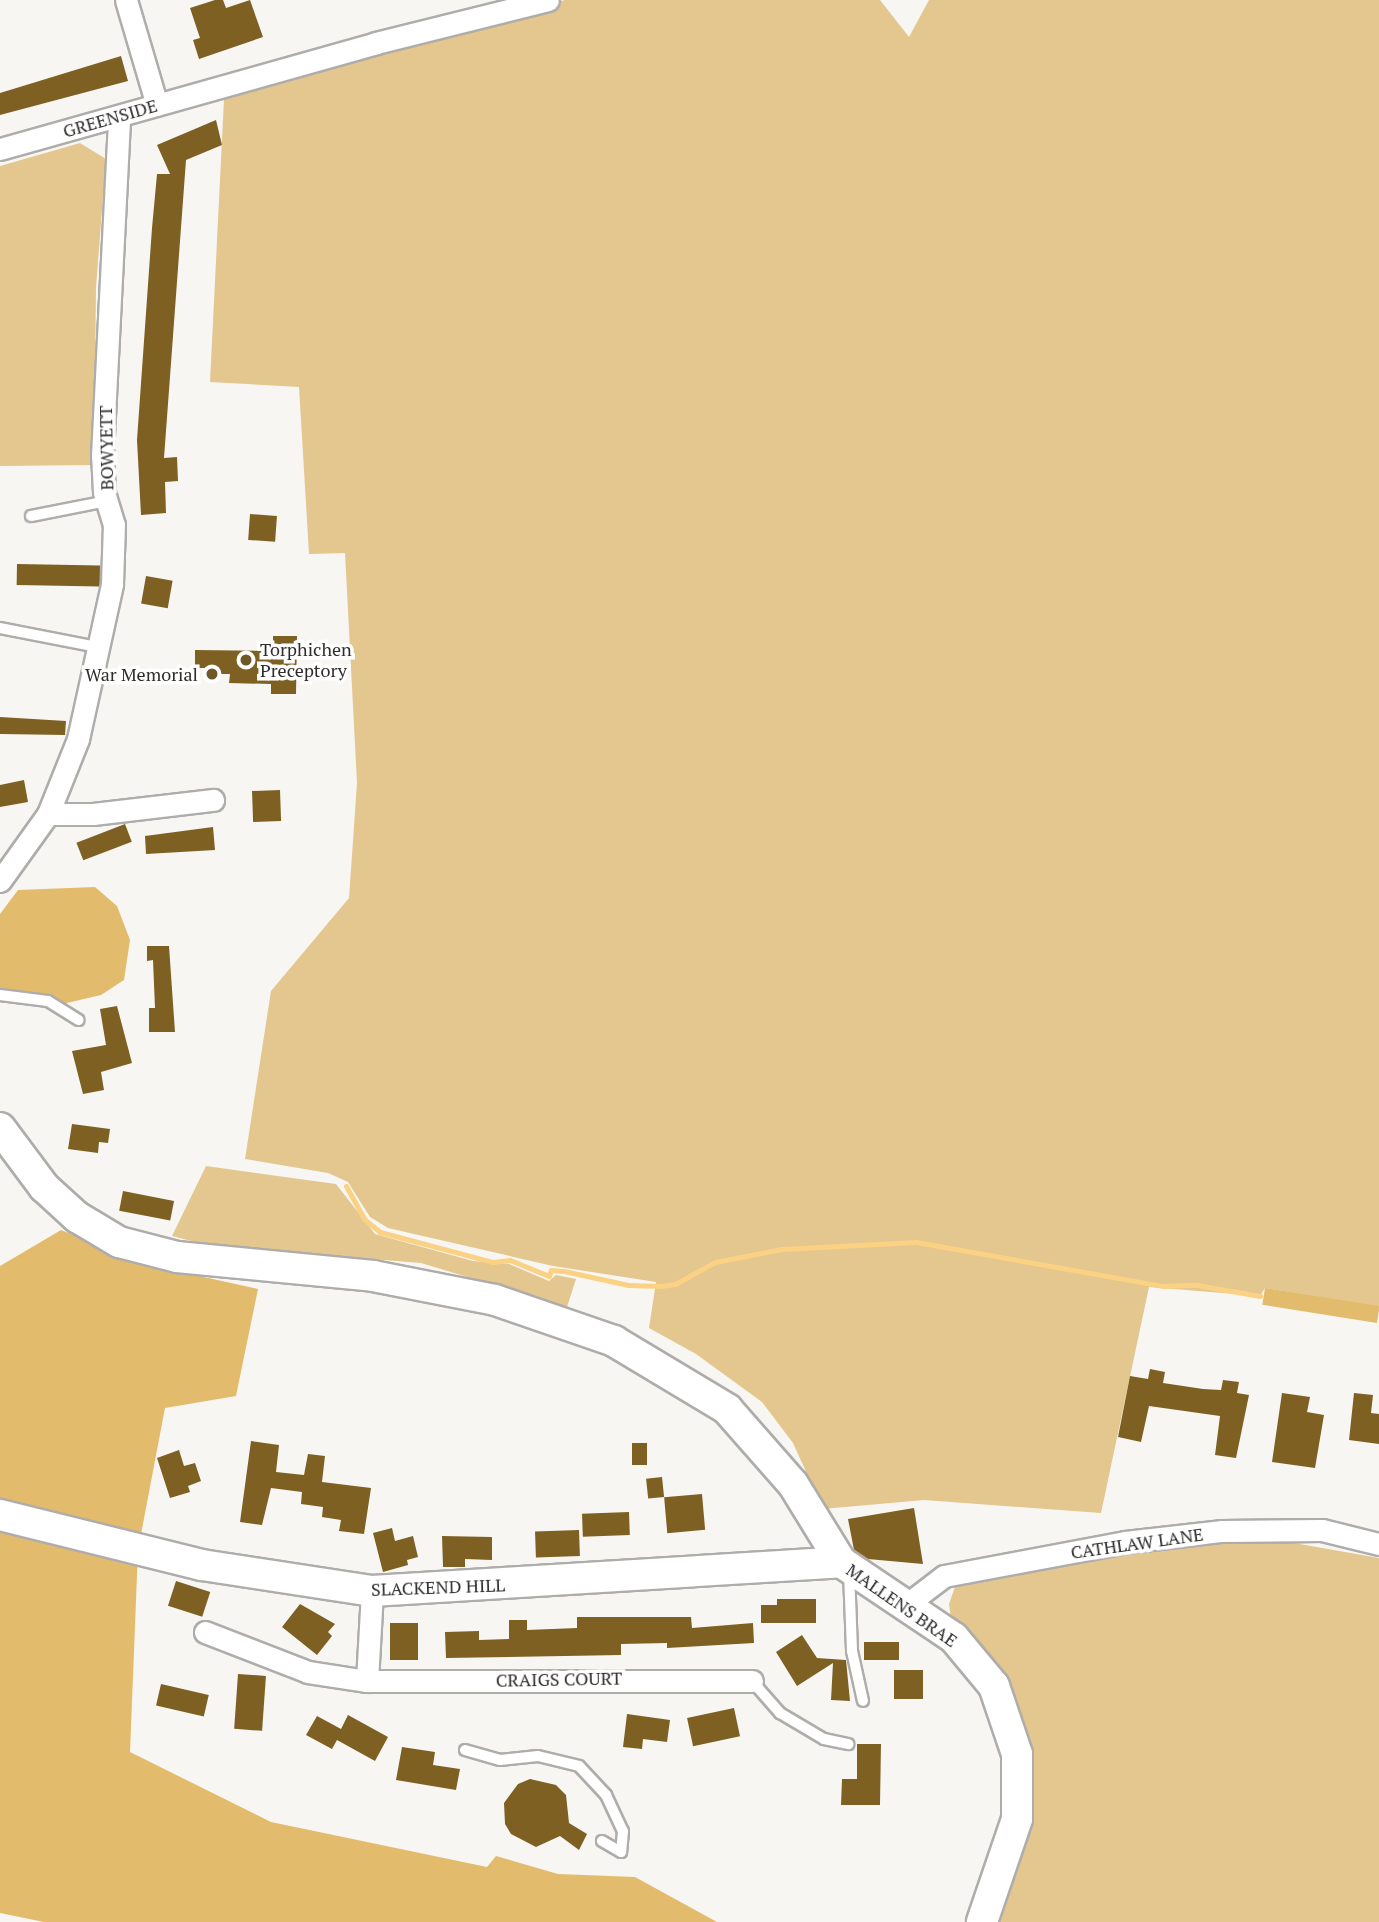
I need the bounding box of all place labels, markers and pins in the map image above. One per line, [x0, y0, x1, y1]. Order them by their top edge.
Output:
place label: Torphichen Preceptory [260, 639, 352, 682]
marker: Torphichen Preceptory [238, 652, 254, 668]
place label: War Memorial [85, 663, 198, 685]
marker: War Memorial [204, 666, 220, 682]

